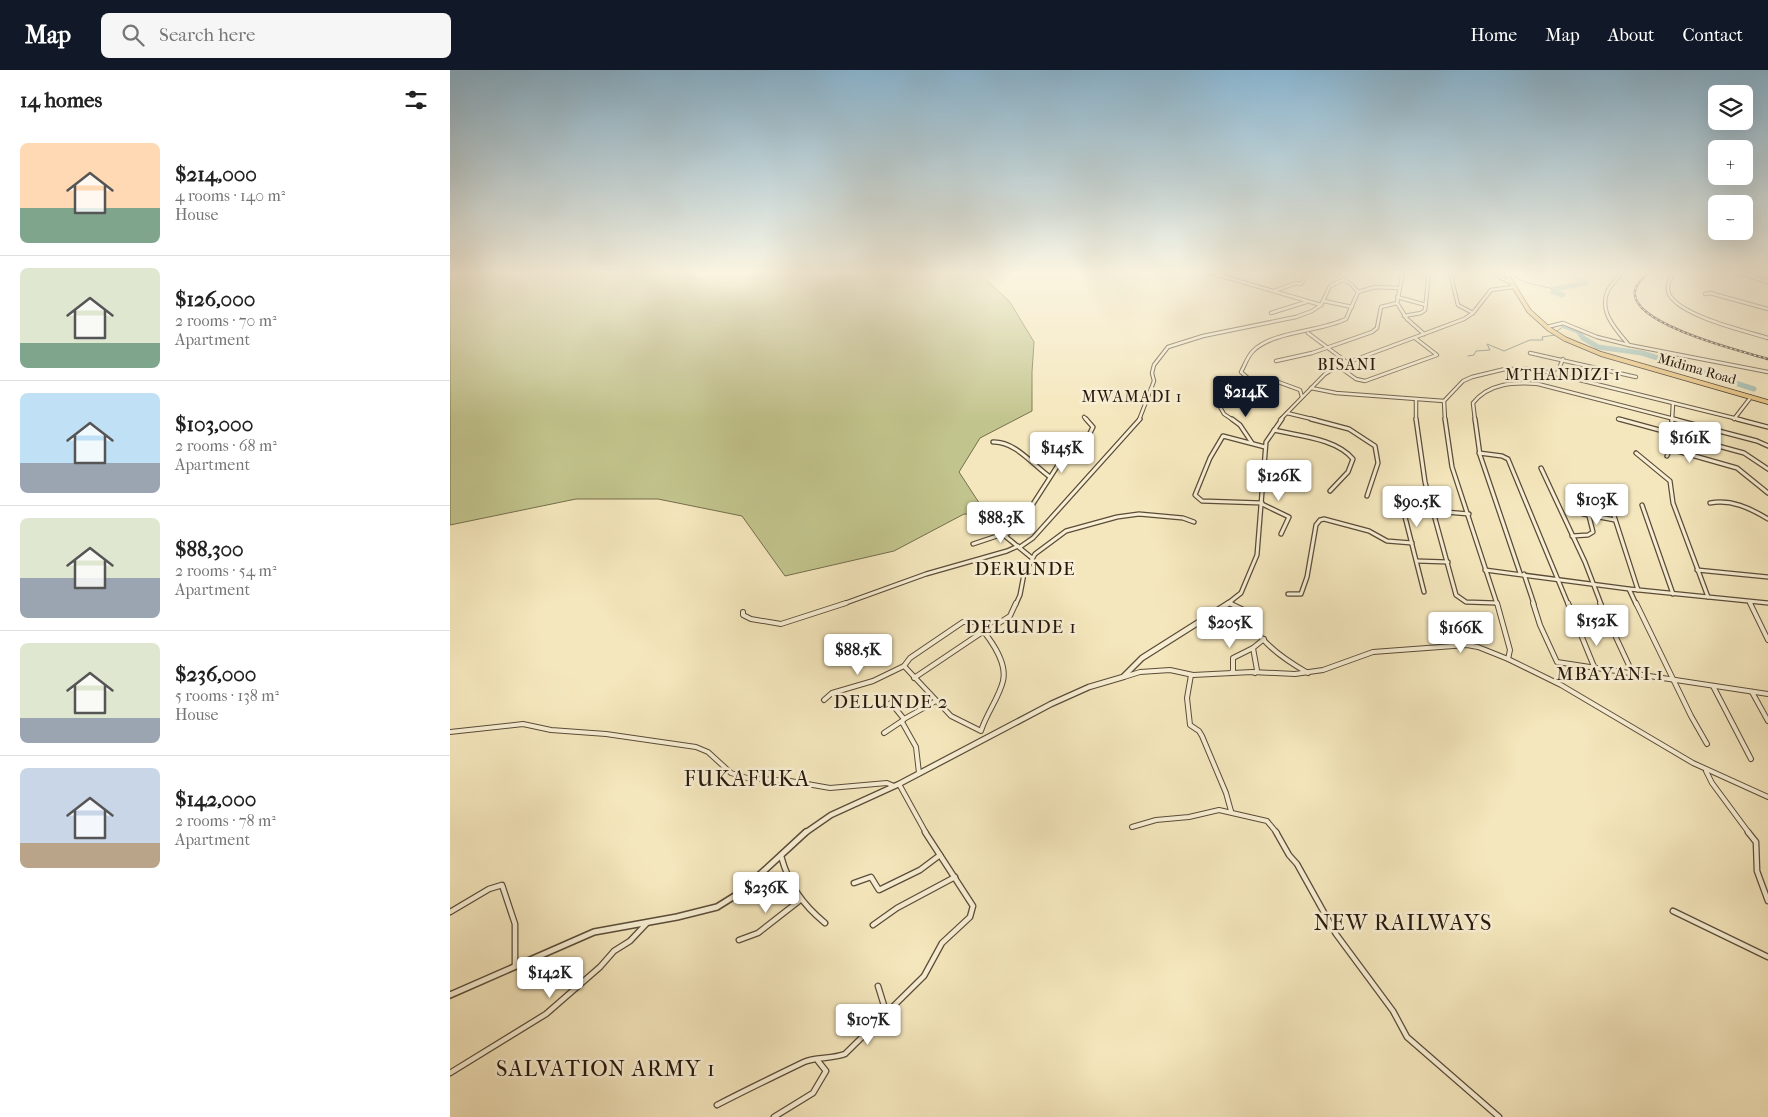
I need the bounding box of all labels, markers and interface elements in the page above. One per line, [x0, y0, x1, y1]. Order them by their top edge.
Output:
search box [101, 13, 451, 58]
text: Map [25, 21, 71, 49]
icon: search [119, 21, 147, 49]
text: Search here [159, 24, 255, 46]
text: Home [1470, 25, 1517, 46]
text: Map [1545, 25, 1580, 46]
text: About [1608, 25, 1654, 46]
text: Contact [1682, 25, 1743, 46]
map controls [1708, 85, 1753, 240]
button: layers [1708, 85, 1753, 130]
icon: filters [402, 86, 430, 114]
text: 14 homes [20, 88, 102, 112]
button: + [1708, 140, 1753, 185]
text: $214,000 [175, 162, 257, 186]
icon: home [60, 163, 120, 223]
text: 4 rooms · 140 m² [175, 186, 285, 205]
button: − [1708, 195, 1753, 240]
text: House [175, 205, 218, 224]
text: $126,000 [175, 287, 255, 311]
icon: home [60, 288, 120, 348]
text: 2 rooms · 70 m² [175, 311, 277, 330]
text: Apartment [175, 330, 250, 349]
street label: Midima Road [1656, 350, 1739, 388]
district label: BISANI [1317, 355, 1377, 374]
district label: MTHANDIZI 1 [1505, 365, 1621, 384]
pin: $214K [1211, 376, 1281, 418]
text: $214K [1224, 382, 1268, 401]
district label: MWAMADI 1 [1081, 387, 1183, 406]
text: $103,000 [175, 412, 253, 436]
icon: home [60, 413, 120, 473]
pin: $161K [1655, 422, 1725, 464]
text: $161K [1670, 428, 1710, 447]
pin: $145K [1027, 432, 1097, 474]
text: 2 rooms · 68 m² [175, 436, 277, 455]
text: $145K [1041, 438, 1083, 457]
text: Apartment [175, 455, 250, 474]
pin: $126K [1244, 460, 1314, 502]
text: $126K [1257, 466, 1301, 485]
pin: $103K [1562, 484, 1632, 526]
pin: $90.5K [1376, 486, 1458, 528]
text: $103K [1576, 490, 1618, 509]
text: $90.5K [1393, 492, 1441, 511]
pin: $88.3K [960, 502, 1042, 544]
text: $88.3K [978, 508, 1024, 527]
text: $88,300 [175, 537, 244, 561]
icon: home [60, 538, 120, 598]
district label: DERUNDE [975, 558, 1076, 580]
text: 2 rooms · 54 m² [175, 561, 276, 580]
text: Apartment [175, 580, 250, 599]
pin: $152K [1562, 604, 1632, 647]
pin: $205K [1195, 606, 1265, 649]
text: $152K [1576, 611, 1618, 630]
pin: $166K [1426, 612, 1496, 654]
text: $205K [1208, 613, 1252, 632]
district label: DELUNDE 1 [965, 616, 1077, 638]
text: $166K [1439, 618, 1483, 637]
pin: $88.5K [817, 634, 899, 676]
text: $88.5K [835, 640, 881, 659]
text: $236,000 [175, 662, 256, 686]
icon: home [60, 663, 120, 723]
district label: MBAYANI 1 [1556, 663, 1664, 685]
text: 5 rooms · 138 m² [175, 686, 279, 705]
district label: DELUNDE 2 [834, 691, 948, 713]
text: House [175, 705, 218, 724]
district label: FUKAFUKA [684, 766, 810, 792]
text: $142,000 [175, 787, 256, 811]
icon: home [60, 788, 120, 848]
text: 2 rooms · 78 m² [175, 811, 276, 830]
text: Apartment [175, 830, 250, 849]
pin: $236K [731, 872, 801, 914]
text: $236K [744, 878, 788, 897]
district label: NEW RAILWAYS [1314, 910, 1492, 936]
pin: $142K [515, 956, 585, 999]
text: $142K [528, 963, 572, 982]
pin: $107K [833, 1004, 903, 1046]
text: $107K [847, 1010, 889, 1029]
district label: SALVATION ARMY 1 [496, 1056, 716, 1082]

